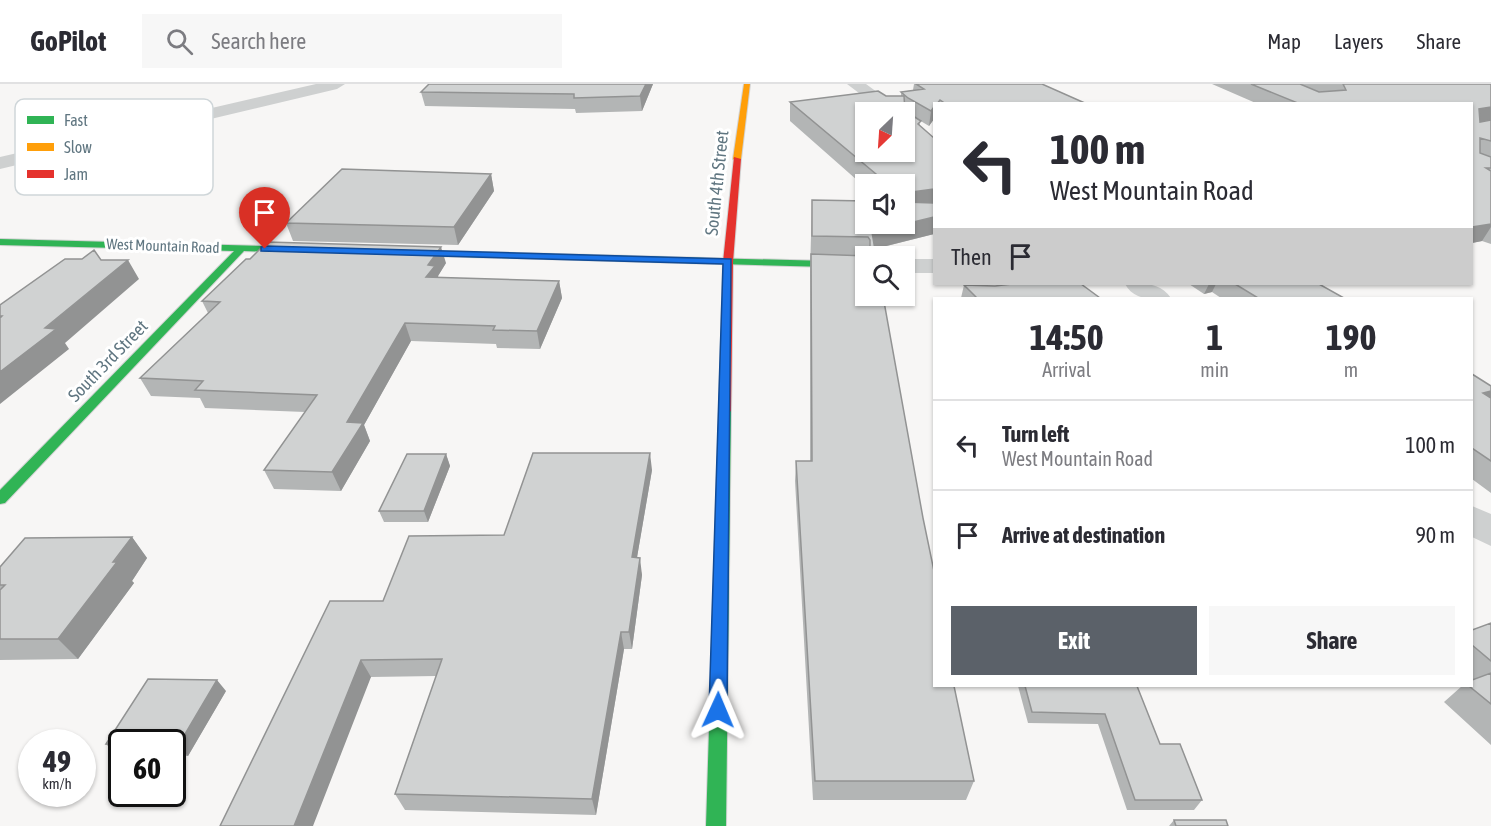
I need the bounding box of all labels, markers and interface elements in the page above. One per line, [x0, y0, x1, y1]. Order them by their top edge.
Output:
search box [142, 14, 562, 68]
text: GoPilot [30, 25, 106, 57]
icon: search [163, 25, 196, 58]
text: Search here [211, 28, 306, 54]
text: Map [1267, 29, 1301, 53]
text: Layers [1334, 29, 1384, 53]
text: Share [1417, 29, 1461, 53]
legend [15, 99, 213, 195]
north arrow [855, 102, 915, 162]
map controls [855, 102, 915, 306]
text: Fast [64, 111, 88, 129]
text: 100 m [1050, 125, 1145, 173]
icon: left [951, 126, 1029, 204]
street label: South 4th Street [701, 129, 732, 236]
text: Slow [64, 138, 92, 156]
text: Jam [64, 165, 88, 183]
button: sound [855, 174, 915, 234]
text: West Mountain Road [1050, 175, 1254, 206]
pin [239, 187, 290, 249]
icon: arrive [248, 196, 281, 229]
street label: West Mountain Road [106, 235, 220, 256]
icon: arrive [1004, 240, 1037, 273]
text: Then [951, 244, 992, 270]
button: search [855, 246, 915, 306]
street label: South 3rd Street [63, 315, 152, 406]
text: 14:50 [1030, 316, 1104, 358]
text: 1 [1206, 316, 1223, 358]
text: 190 [1326, 316, 1376, 358]
text: Arrival [1042, 358, 1091, 381]
text: min [1200, 358, 1229, 381]
text: m [1344, 358, 1358, 381]
text: Turn left [1002, 421, 1069, 447]
icon: left [951, 429, 984, 462]
text: 100 m [1405, 432, 1455, 458]
text: West Mountain Road [1002, 447, 1153, 470]
icon: arrive [951, 519, 984, 552]
text: Arrive at destination [1002, 522, 1165, 548]
text: 90 m [1415, 522, 1455, 548]
button: Exit [951, 606, 1197, 675]
button: Share [1209, 606, 1455, 675]
position arrow [686, 678, 750, 742]
speed limit sign: 60 [108, 729, 186, 807]
text: 49 [43, 744, 71, 778]
text: km/h [42, 775, 72, 792]

